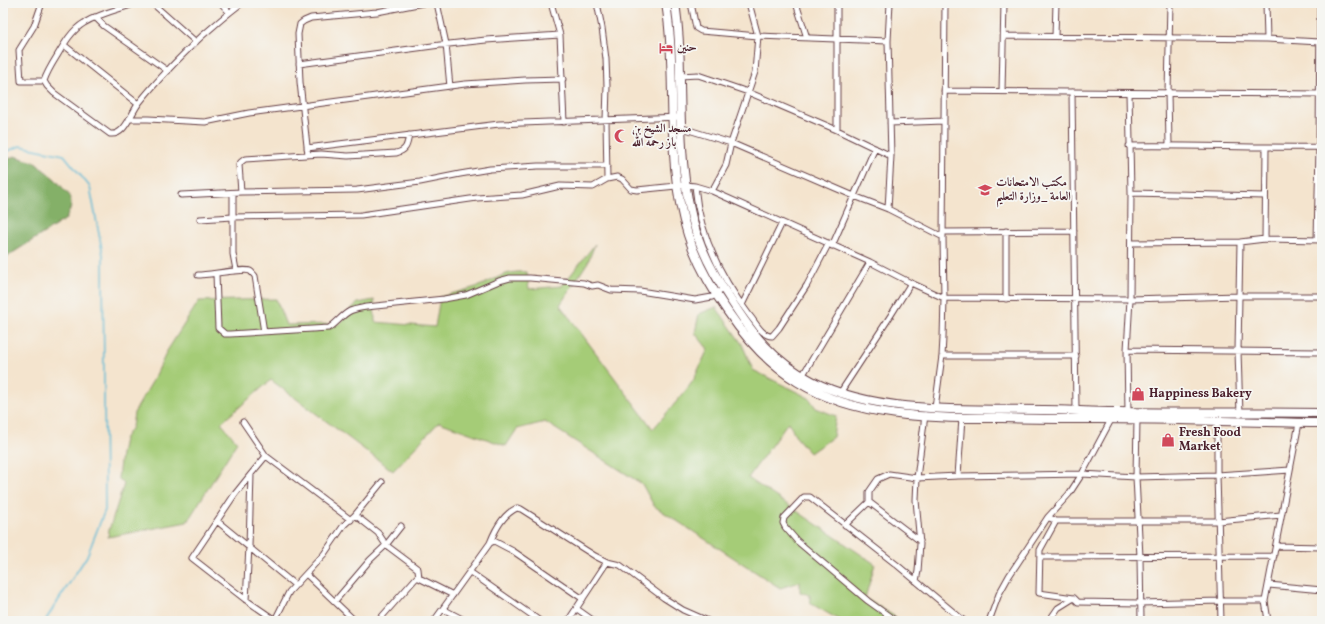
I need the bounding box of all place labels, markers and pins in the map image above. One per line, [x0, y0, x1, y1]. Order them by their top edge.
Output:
hotel icon: حنين [658, 40, 674, 56]
place label: حنين [677, 40, 697, 56]
place label: مسجد الشيخ بن باز رحمه الله [632, 121, 692, 151]
mosque icon: مسجد الشيخ بن باز رحمه الله [613, 128, 629, 144]
place label: مكتب الامتحانات العامة _وزارة التعليم [996, 175, 1071, 208]
school or university icon: مكتب الامتحانات العامة _وزارة التعليم [977, 182, 993, 198]
shop icon: Happiness Bakery [1130, 386, 1146, 402]
place label: Happiness Bakery [1149, 386, 1252, 402]
place label: Fresh Food Market [1179, 425, 1241, 455]
shop icon: Fresh Food Market [1160, 432, 1176, 448]

